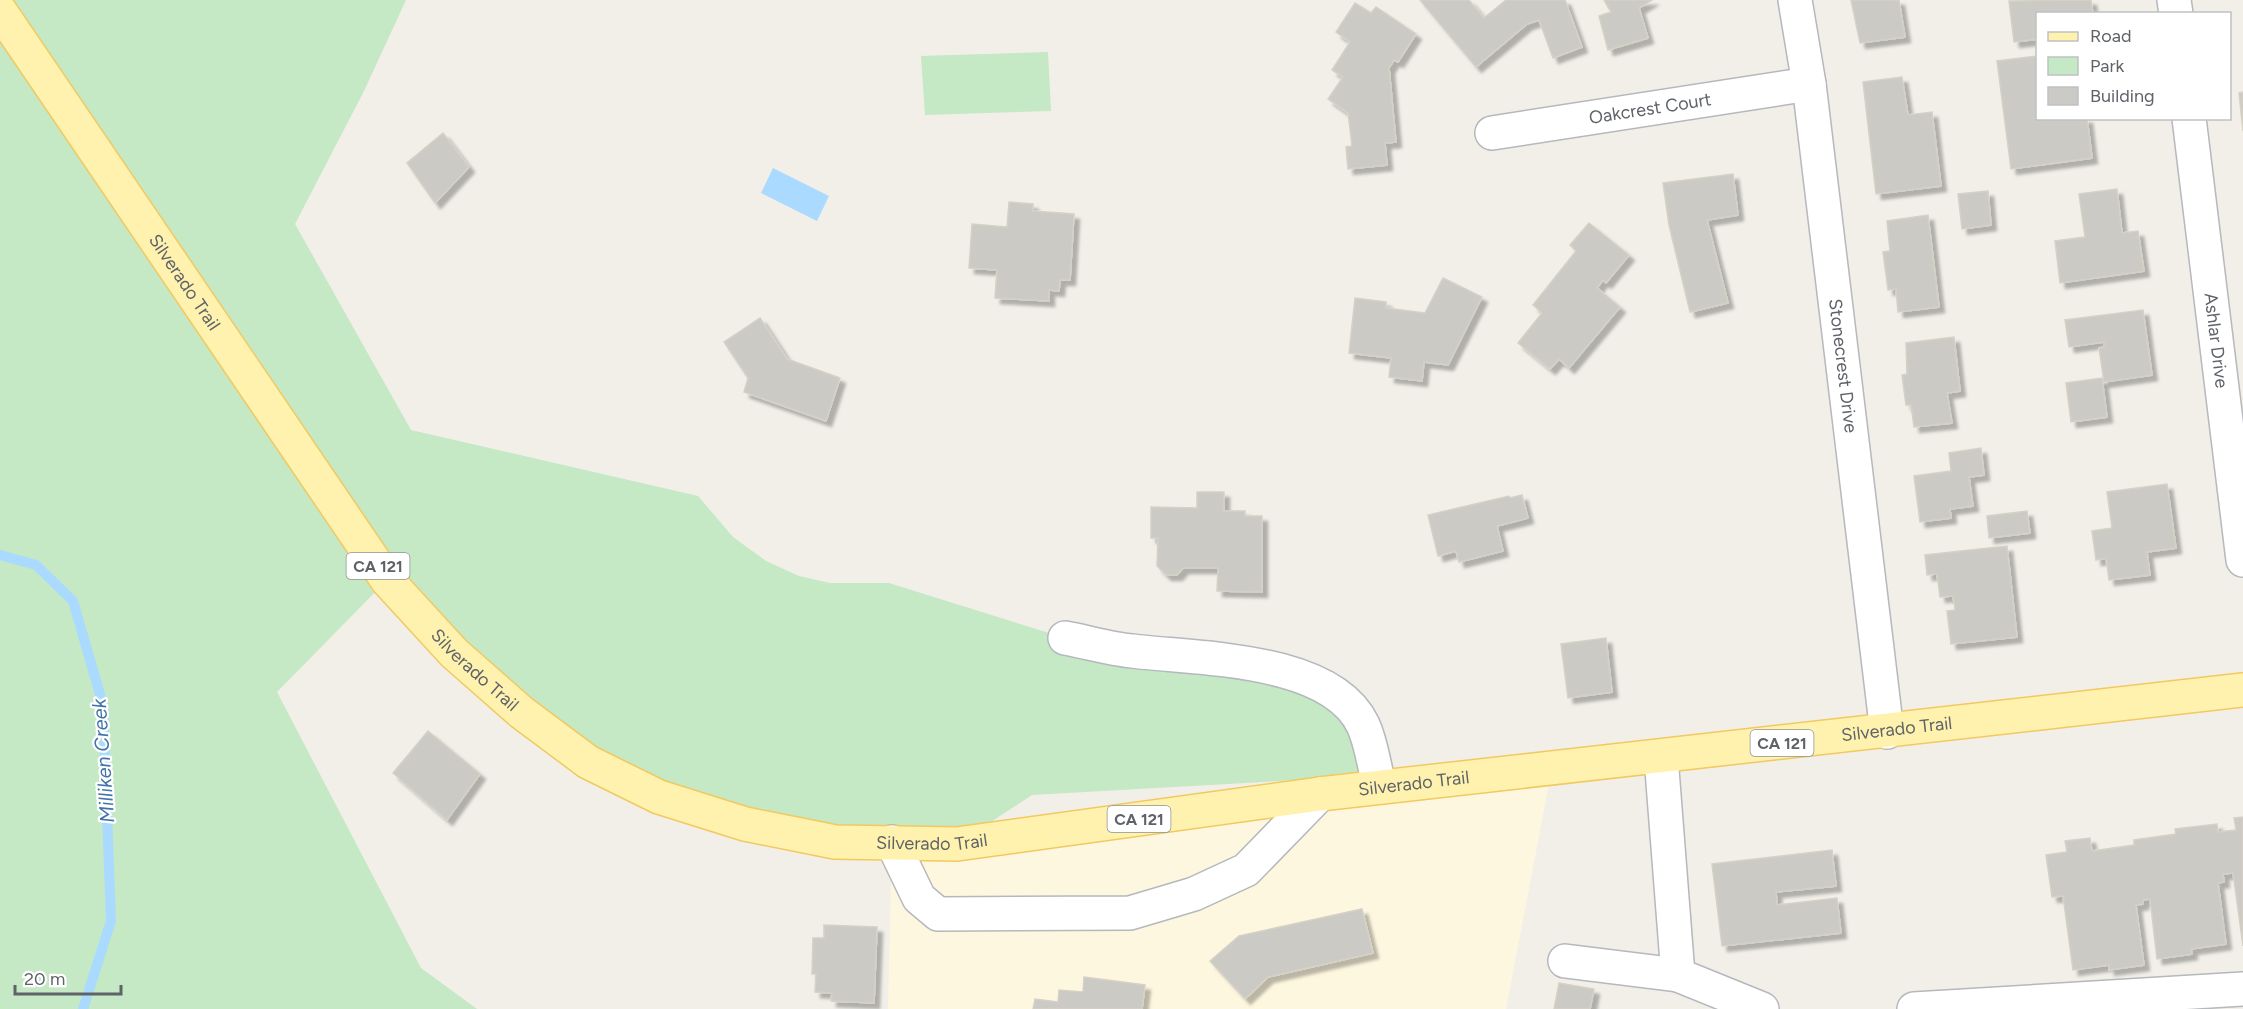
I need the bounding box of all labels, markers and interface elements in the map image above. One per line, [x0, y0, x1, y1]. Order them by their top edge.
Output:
legend [2036, 12, 2231, 120]
text: Road [2090, 25, 2131, 47]
text: Park [2090, 55, 2125, 77]
text: Building [2090, 85, 2155, 107]
street label: Oakcrest Court [1587, 88, 1713, 129]
street label: Silverado Trail [144, 230, 225, 334]
street label: Ashlar Drive [2199, 291, 2233, 389]
street label: Stonecrest Drive [1824, 297, 1862, 434]
road number: CA 121 [346, 553, 410, 579]
street label: Silverado Trail [426, 624, 523, 716]
water label: Milliken Creek [87, 697, 119, 824]
street label: Silverado Trail [1840, 712, 1953, 746]
road number: CA 121 [1750, 730, 1814, 756]
street label: Silverado Trail [1357, 766, 1470, 801]
road number: CA 121 [1108, 806, 1170, 832]
street label: Silverado Trail [876, 829, 989, 855]
scale bar [15, 958, 122, 996]
text: 20 m [24, 968, 65, 990]

